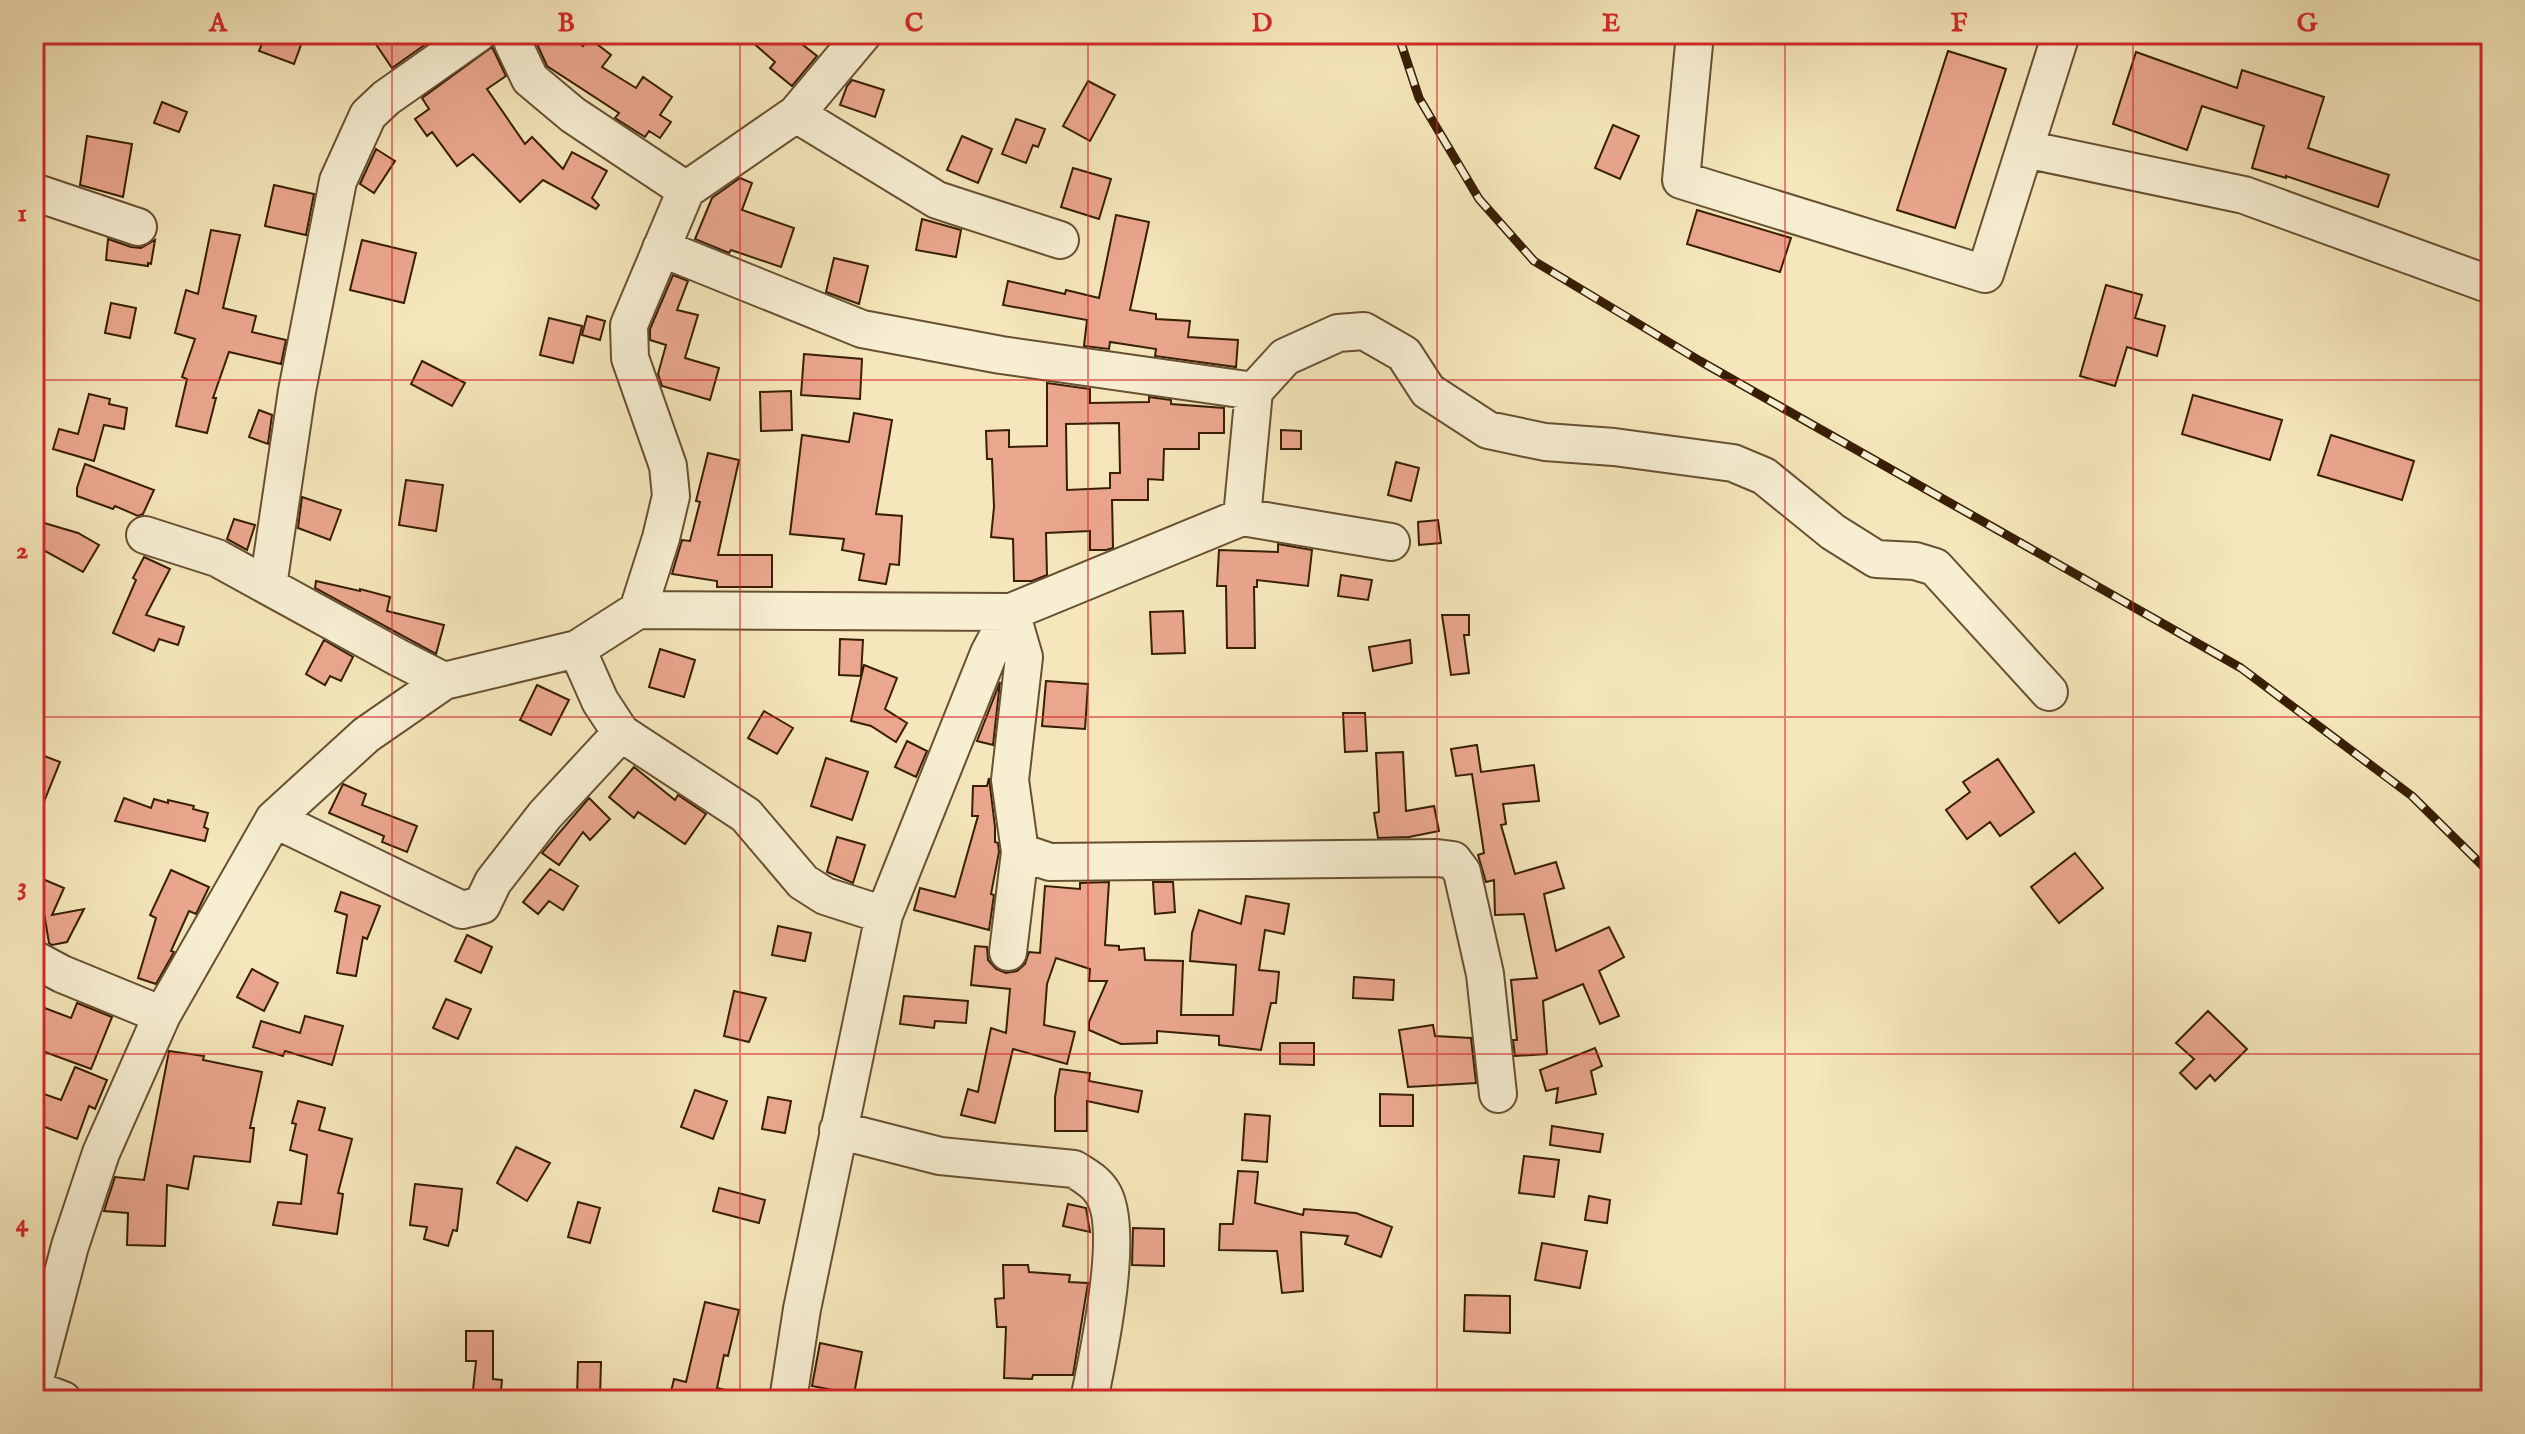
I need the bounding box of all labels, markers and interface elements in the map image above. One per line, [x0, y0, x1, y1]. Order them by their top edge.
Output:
text: A [208, 7, 228, 40]
text: B [557, 7, 575, 40]
text: C [905, 7, 924, 40]
text: D [1252, 7, 1273, 40]
text: E [1602, 7, 1620, 40]
text: F [1951, 7, 1968, 40]
text: G [2297, 7, 2318, 40]
text: 1 [17, 197, 27, 230]
text: 2 [16, 534, 28, 567]
text: 3 [17, 870, 27, 903]
text: 4 [16, 1207, 30, 1240]

